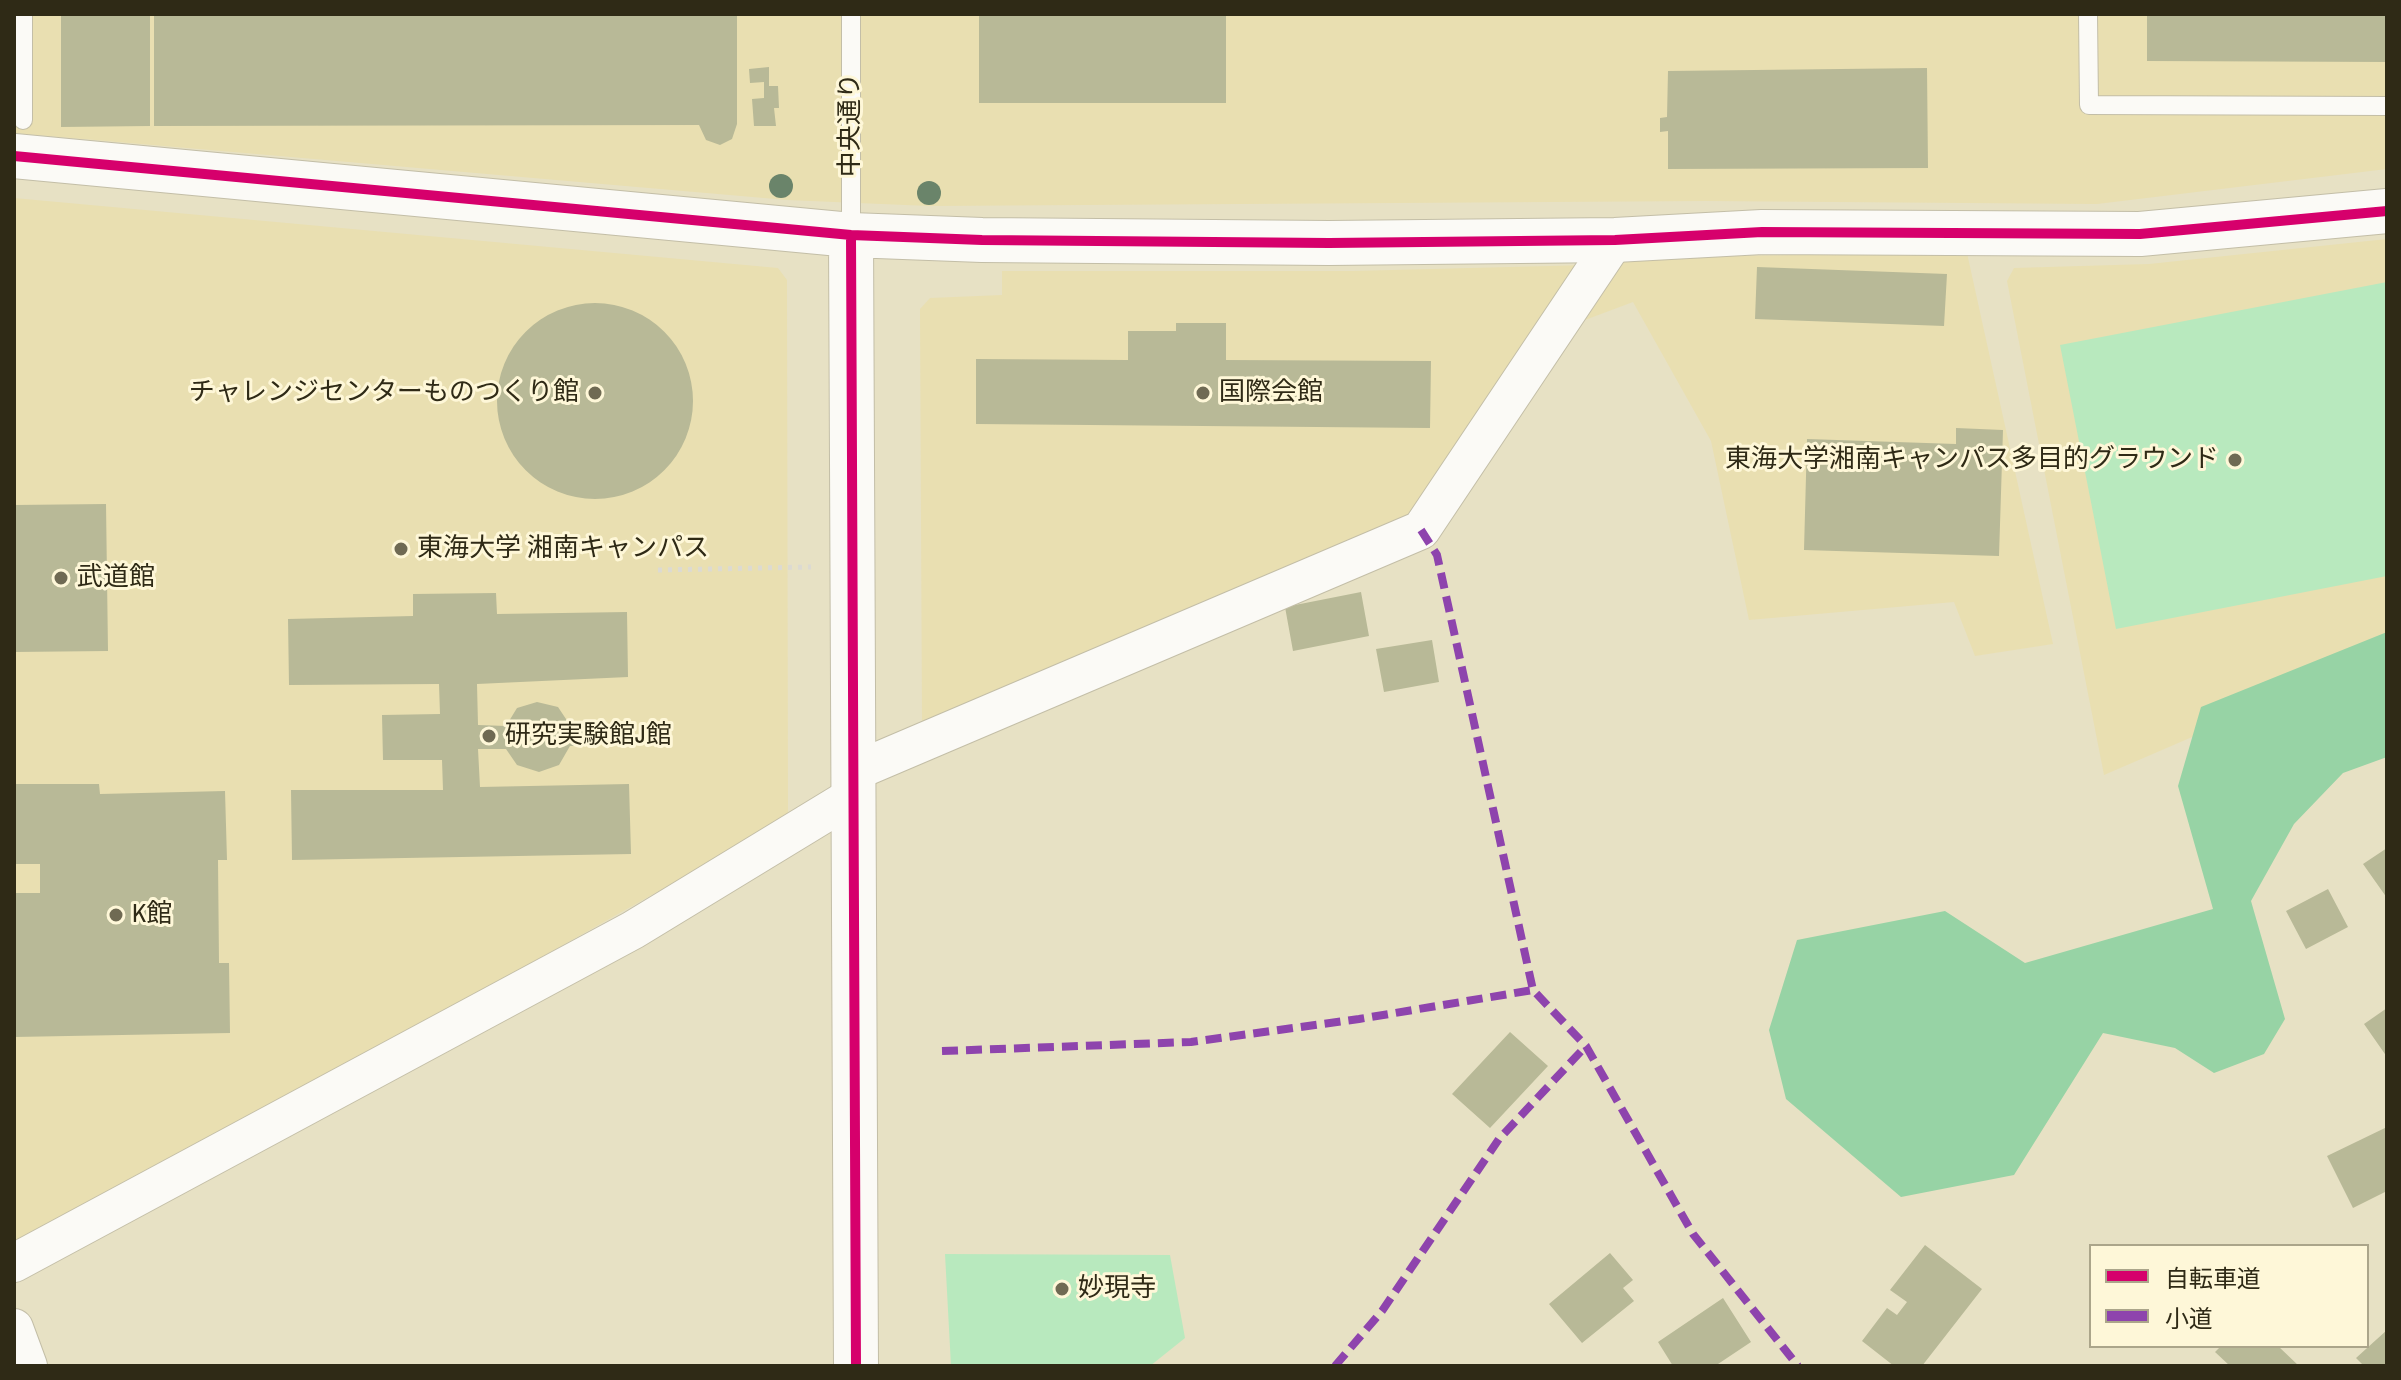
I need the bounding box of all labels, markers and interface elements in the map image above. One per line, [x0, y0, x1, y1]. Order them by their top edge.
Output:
street label: 中央通り [835, 73, 867, 177]
place label: チャレンジセンターものつくり館 [189, 377, 579, 409]
place label: 国際会館 [1219, 377, 1323, 409]
marker: チャレンジセンターものつくり館 [586, 384, 604, 402]
marker: 国際会館 [1194, 384, 1212, 402]
place label: 東海大学湘南キャンパス多目的グラウンド [1725, 444, 2219, 476]
marker: 東海大学湘南キャンパス多目的グラウンド [2226, 451, 2244, 469]
place label: 東海大学 湘南キャンパス [417, 533, 709, 565]
marker: 東海大学 湘南キャンパス [392, 540, 410, 558]
place label: 武道館 [77, 562, 155, 594]
marker: 武道館 [52, 569, 70, 587]
place label: 研究実験館J館 [505, 720, 672, 752]
marker: 研究実験館J館 [480, 727, 498, 745]
place label: K館 [132, 899, 172, 931]
marker: K館 [107, 906, 125, 924]
legend [2089, 1244, 2369, 1348]
text: 自転車道 [2165, 1262, 2261, 1294]
place label: 妙現寺 [1078, 1273, 1156, 1305]
marker: 妙現寺 [1053, 1280, 1071, 1298]
text: 小道 [2165, 1302, 2213, 1334]

